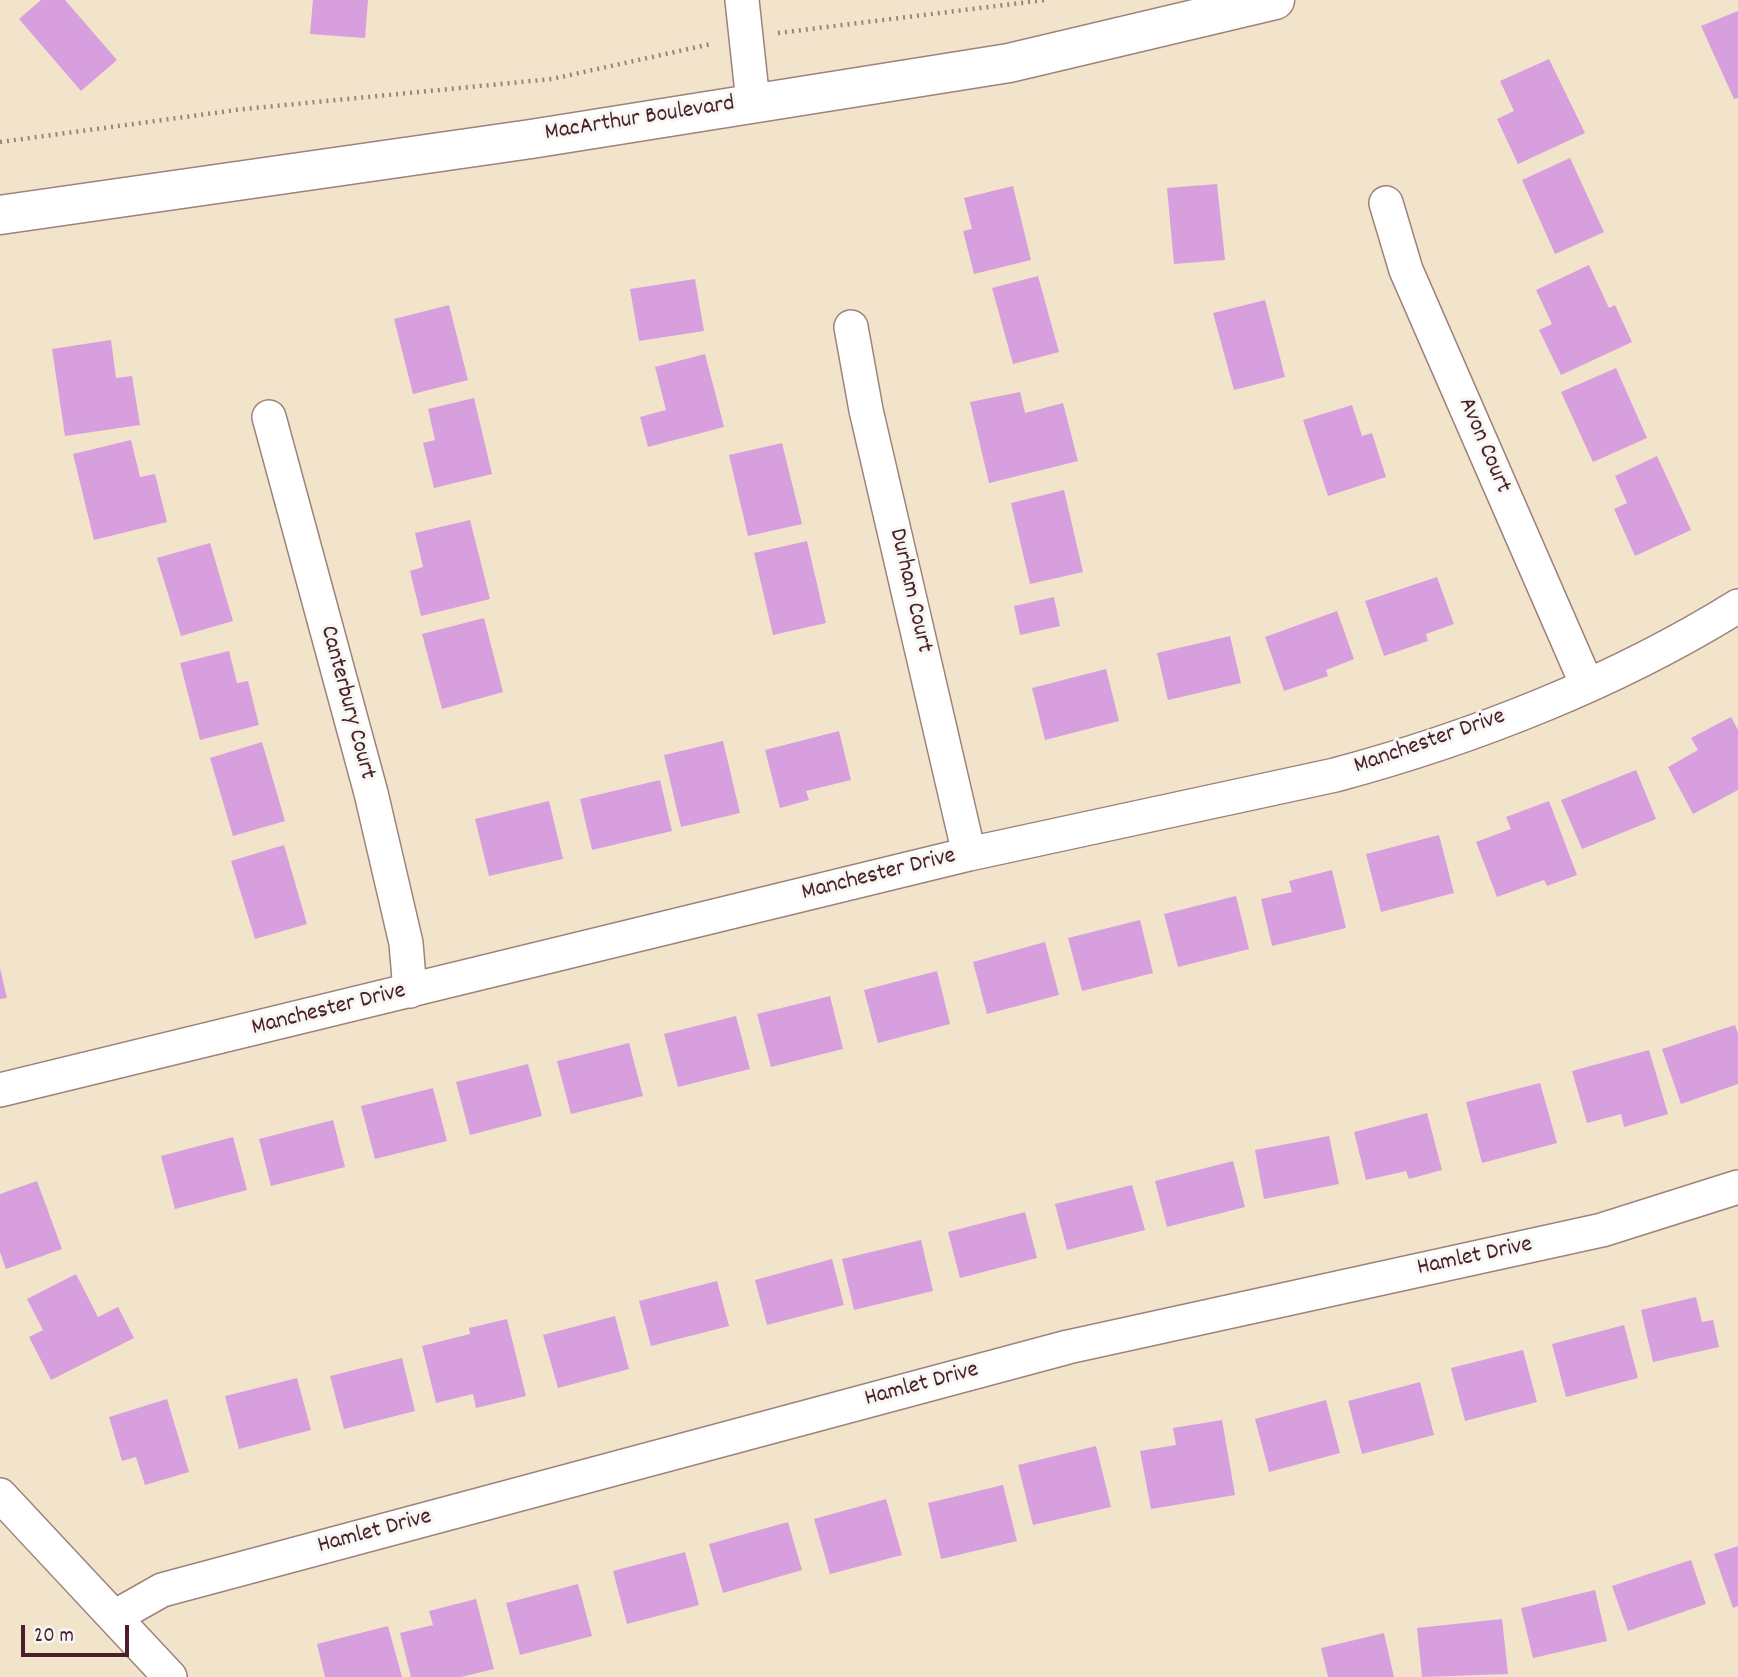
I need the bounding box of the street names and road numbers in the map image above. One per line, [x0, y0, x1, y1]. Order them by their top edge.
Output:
street label: MacArthur Boulevard [543, 91, 737, 149]
street label: Avon Court [1450, 394, 1516, 498]
street label: Durham Court [881, 526, 937, 656]
street label: Canterbury Court [312, 623, 380, 783]
street label: Manchester Drive [1351, 704, 1509, 782]
street label: Manchester Drive [799, 843, 959, 909]
street label: Manchester Drive [249, 978, 409, 1044]
street label: Hamlet Drive [1415, 1232, 1535, 1284]
street label: Hamlet Drive [862, 1357, 982, 1415]
street label: Hamlet Drive [315, 1504, 435, 1562]

